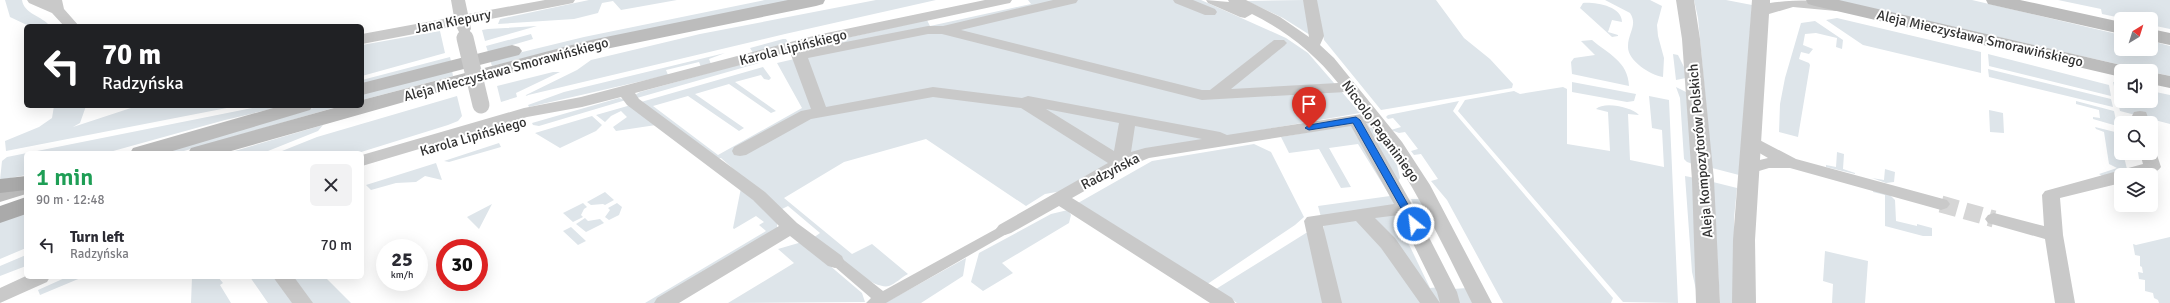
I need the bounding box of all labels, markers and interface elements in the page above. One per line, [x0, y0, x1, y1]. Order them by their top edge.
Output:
street label: Jana Kiepury [414, 6, 493, 37]
street label: Aleja Mieczysława Smorawińskiego [1875, 6, 2085, 71]
north arrow [2114, 12, 2158, 56]
map controls [2114, 12, 2158, 212]
street label: Karola Lipińskiego [738, 26, 849, 69]
street label: Aleja Mieczysława Smorawińskiego [402, 34, 610, 105]
text: 70 m [102, 38, 161, 72]
icon: left [36, 40, 88, 92]
street label: Aleja Kompozytorów Polskich [1684, 63, 1717, 239]
button: sound [2114, 64, 2158, 108]
text: Radzyńska [102, 72, 184, 94]
street label: Niccolo Paganiniego [1338, 77, 1423, 186]
pin [1292, 87, 1326, 128]
icon: arrive [1298, 93, 1320, 115]
street label: Karola Lipińskiego [418, 113, 528, 160]
button: search [2114, 116, 2158, 160]
street label: Radzyńska [1078, 149, 1142, 193]
text: 1 min [36, 162, 93, 192]
button: close [310, 164, 352, 206]
button: layers [2114, 168, 2158, 212]
text: 90 m · 12:48 [36, 192, 105, 208]
position arrow [1393, 203, 1435, 245]
text: Turn left [70, 228, 124, 246]
icon: left [36, 234, 58, 256]
text: 70 m [321, 236, 352, 254]
speed limit sign: 30 [436, 239, 488, 291]
text: Radzyńska [70, 246, 129, 262]
text: 25 [391, 247, 413, 272]
text: km/h [391, 269, 413, 281]

